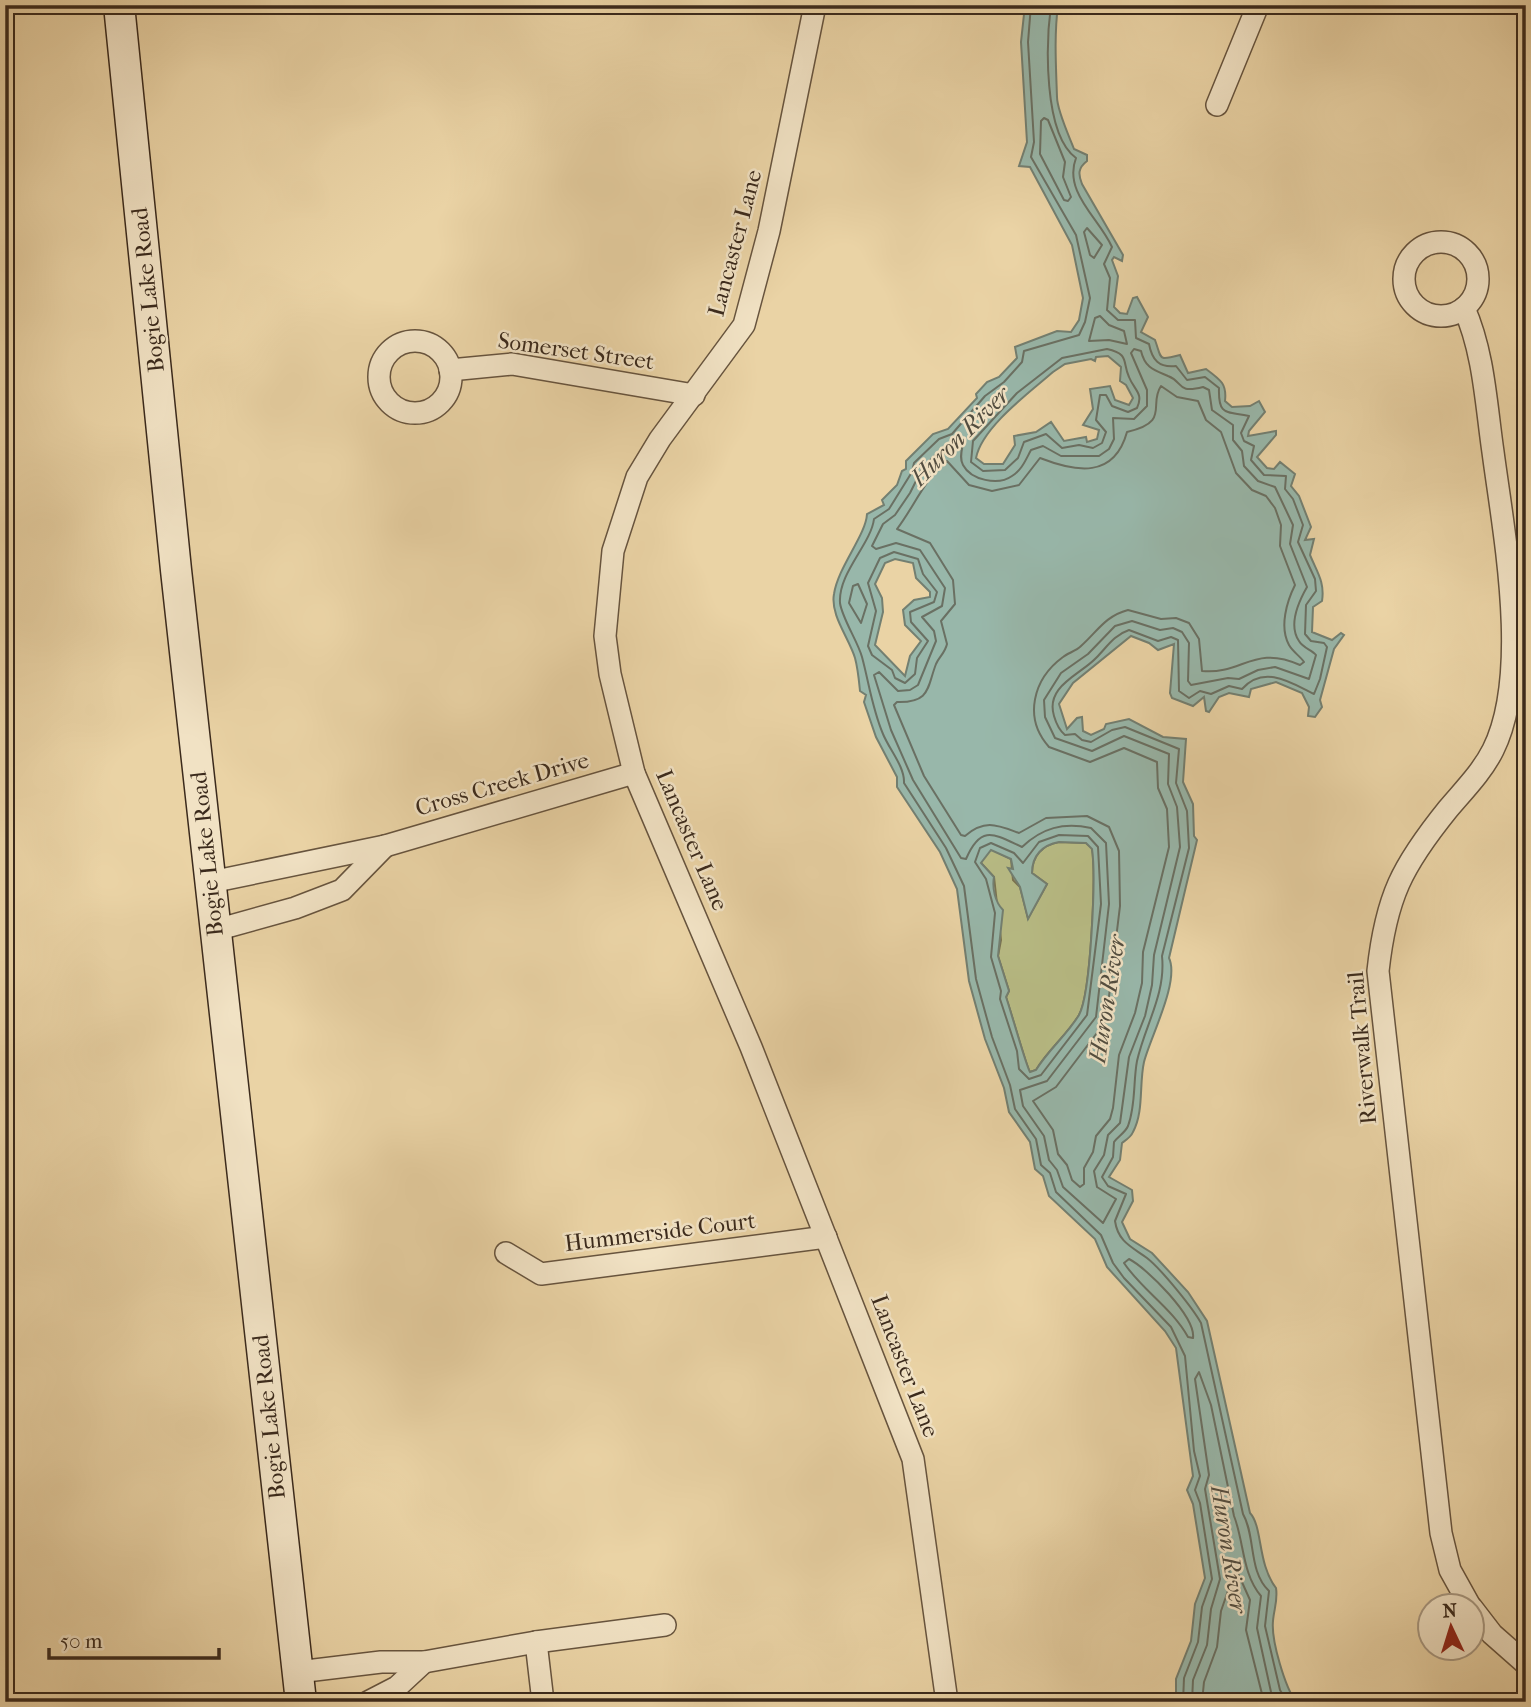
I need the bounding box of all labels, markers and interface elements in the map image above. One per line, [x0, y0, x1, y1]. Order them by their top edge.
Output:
street label: Lancaster Lane [702, 167, 768, 319]
street label: Bogie Lake Road [126, 206, 170, 374]
street label: Somerset Street [496, 327, 656, 375]
water label: Huron River [904, 379, 1017, 492]
street label: Cross Creek Drive [412, 746, 592, 822]
street label: Lancaster Lane [650, 765, 734, 915]
street label: Bogie Lake Road [185, 770, 229, 938]
water label: Huron River [1083, 931, 1131, 1066]
street label: Riverwalk Trail [1342, 970, 1382, 1126]
street label: Hummerside Court [563, 1207, 757, 1257]
street label: Lancaster Lane [865, 1291, 945, 1441]
street label: Bogie Lake Road [247, 1333, 291, 1501]
water label: Huron River [1205, 1482, 1253, 1617]
north arrow [1416, 1592, 1486, 1662]
text: N [1442, 1600, 1458, 1623]
scale bar [49, 1616, 219, 1660]
text: 50 m [60, 1629, 103, 1653]

